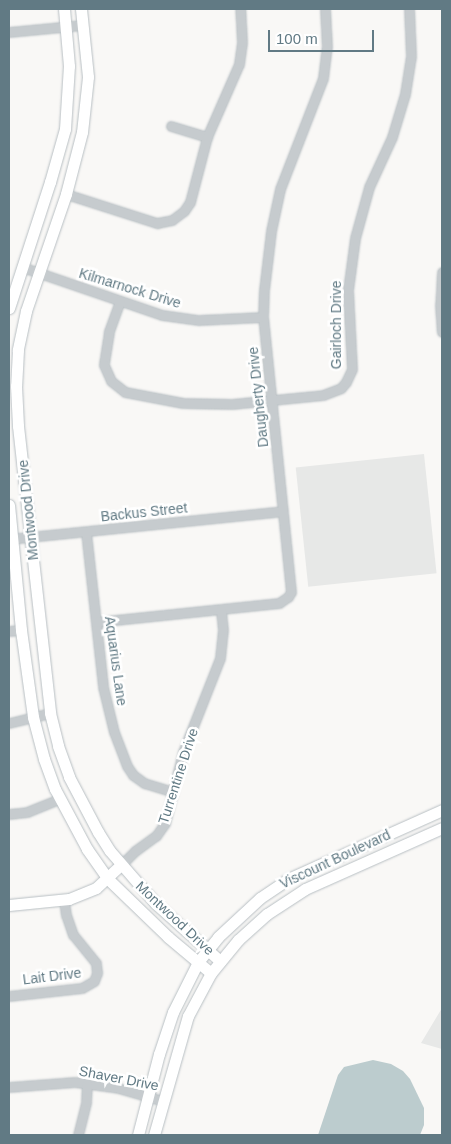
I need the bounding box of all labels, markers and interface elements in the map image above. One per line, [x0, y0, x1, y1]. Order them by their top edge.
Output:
scale bar [271, 20, 377, 52]
text: 100 m [276, 30, 318, 47]
street label: Kilmarnock Drive [77, 265, 183, 311]
street label: Gairloch Drive [328, 281, 344, 369]
street label: Daugherty Drive [244, 346, 272, 448]
street label: Montwood Drive [14, 459, 42, 561]
street label: Backus Street [100, 499, 188, 525]
street label: Aquarius Lane [101, 615, 131, 707]
street label: Turrentine Drive [155, 726, 201, 826]
street label: Viscount Boulevard [277, 826, 393, 892]
street label: Montwood Drive [132, 877, 218, 959]
street label: Lait Drive [22, 964, 82, 988]
street label: Shaver Drive [78, 1062, 160, 1094]

